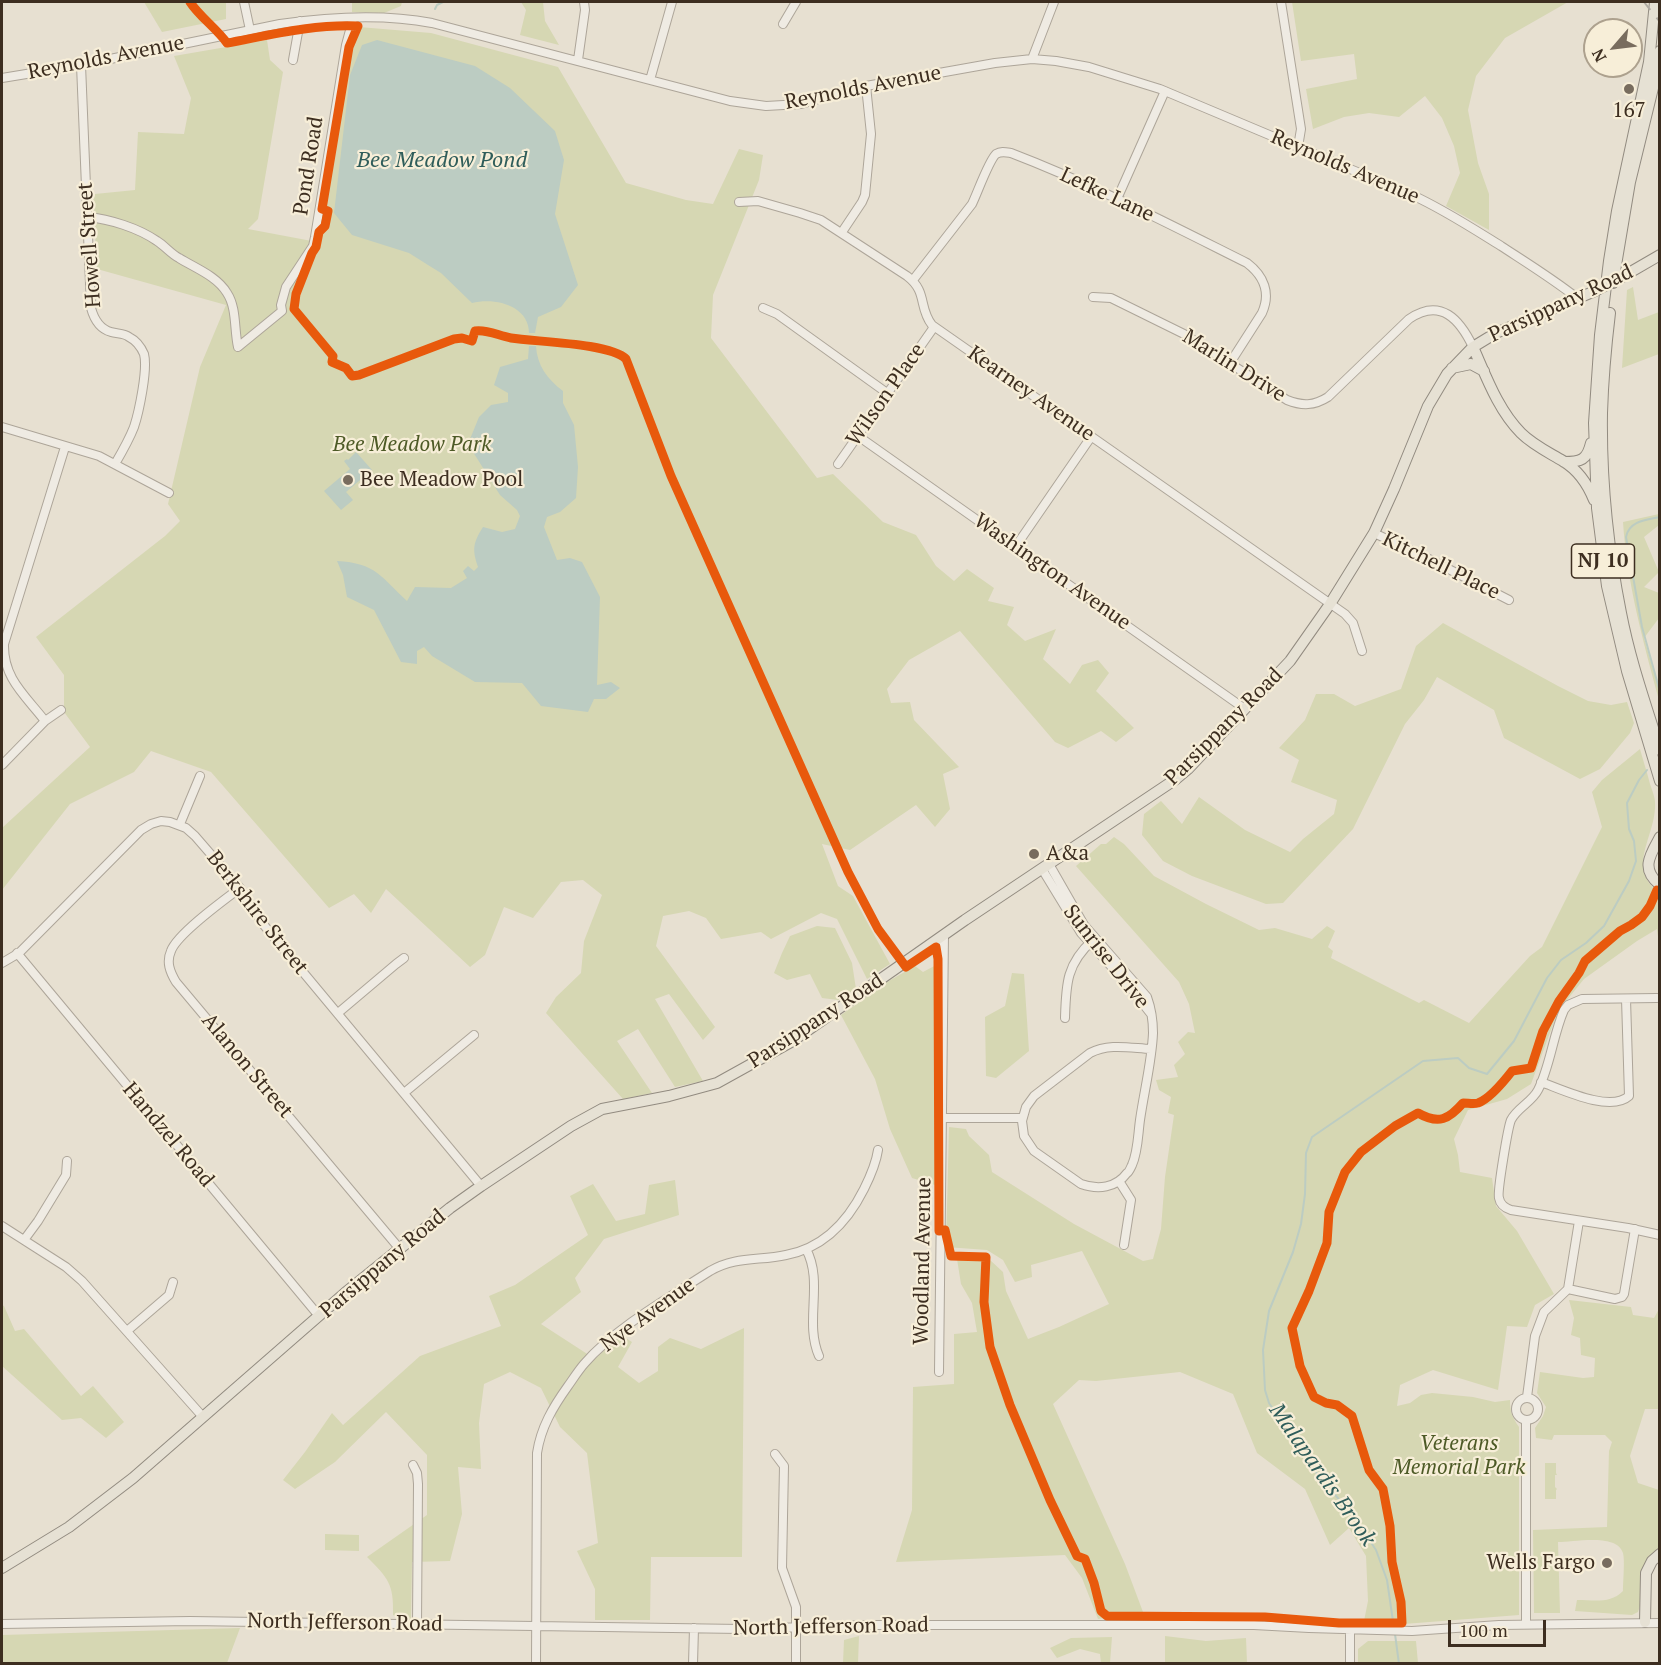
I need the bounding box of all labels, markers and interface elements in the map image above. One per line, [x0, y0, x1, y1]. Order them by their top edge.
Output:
north arrow [1583, 18, 1643, 78]
street label: Reynolds Avenue [26, 30, 186, 86]
text: N [1586, 45, 1611, 66]
street label: Reynolds Avenue [783, 60, 943, 116]
marker: 167 [1622, 82, 1636, 96]
place label: 167 [1612, 98, 1646, 124]
street label: Pond Road [289, 115, 329, 217]
street label: Reynolds Avenue [1267, 124, 1423, 210]
water label: Bee Meadow Pond [357, 148, 527, 174]
street label: Lefke Lane [1056, 162, 1158, 228]
street label: Howell Street [73, 181, 107, 309]
street label: Parsippany Road [1485, 260, 1637, 348]
street label: Marlin Drive [1178, 324, 1290, 408]
street label: Wilson Place [841, 339, 931, 451]
street label: Kearney Avenue [963, 341, 1099, 447]
park label: Bee Meadow Park [333, 432, 491, 458]
place label: Bee Meadow Pool [360, 467, 523, 493]
marker: Bee Meadow Pool [341, 473, 355, 487]
street label: Washington Avenue [969, 508, 1135, 636]
street label: Kitchell Place [1378, 527, 1504, 605]
road number: NJ 10 [1572, 544, 1634, 578]
street label: Parsippany Road [1160, 663, 1288, 791]
place label: A&a [1046, 841, 1089, 867]
street label: Berkshire Street [201, 846, 313, 980]
marker: A&a [1027, 847, 1041, 861]
street label: Sunrise Drive [1058, 900, 1154, 1014]
street label: Parsippany Road [744, 968, 888, 1074]
street label: Alanon Street [196, 1009, 298, 1123]
street label: Handzel Road [117, 1078, 219, 1192]
street label: Woodland Avenue [909, 1177, 937, 1345]
street label: Parsippany Road [315, 1204, 451, 1324]
street label: Nye Avenue [596, 1272, 700, 1358]
water label: Malapardis Brook [1263, 1399, 1381, 1551]
park label: Veterans Memorial Park [1393, 1431, 1525, 1481]
place label: Wells Fargo [1487, 1550, 1595, 1576]
marker: Wells Fargo [1600, 1556, 1614, 1570]
scale bar [1451, 1608, 1548, 1646]
street label: North Jefferson Road [247, 1609, 443, 1637]
street label: North Jefferson Road [733, 1613, 929, 1641]
text: 100 m [1459, 1618, 1508, 1642]

